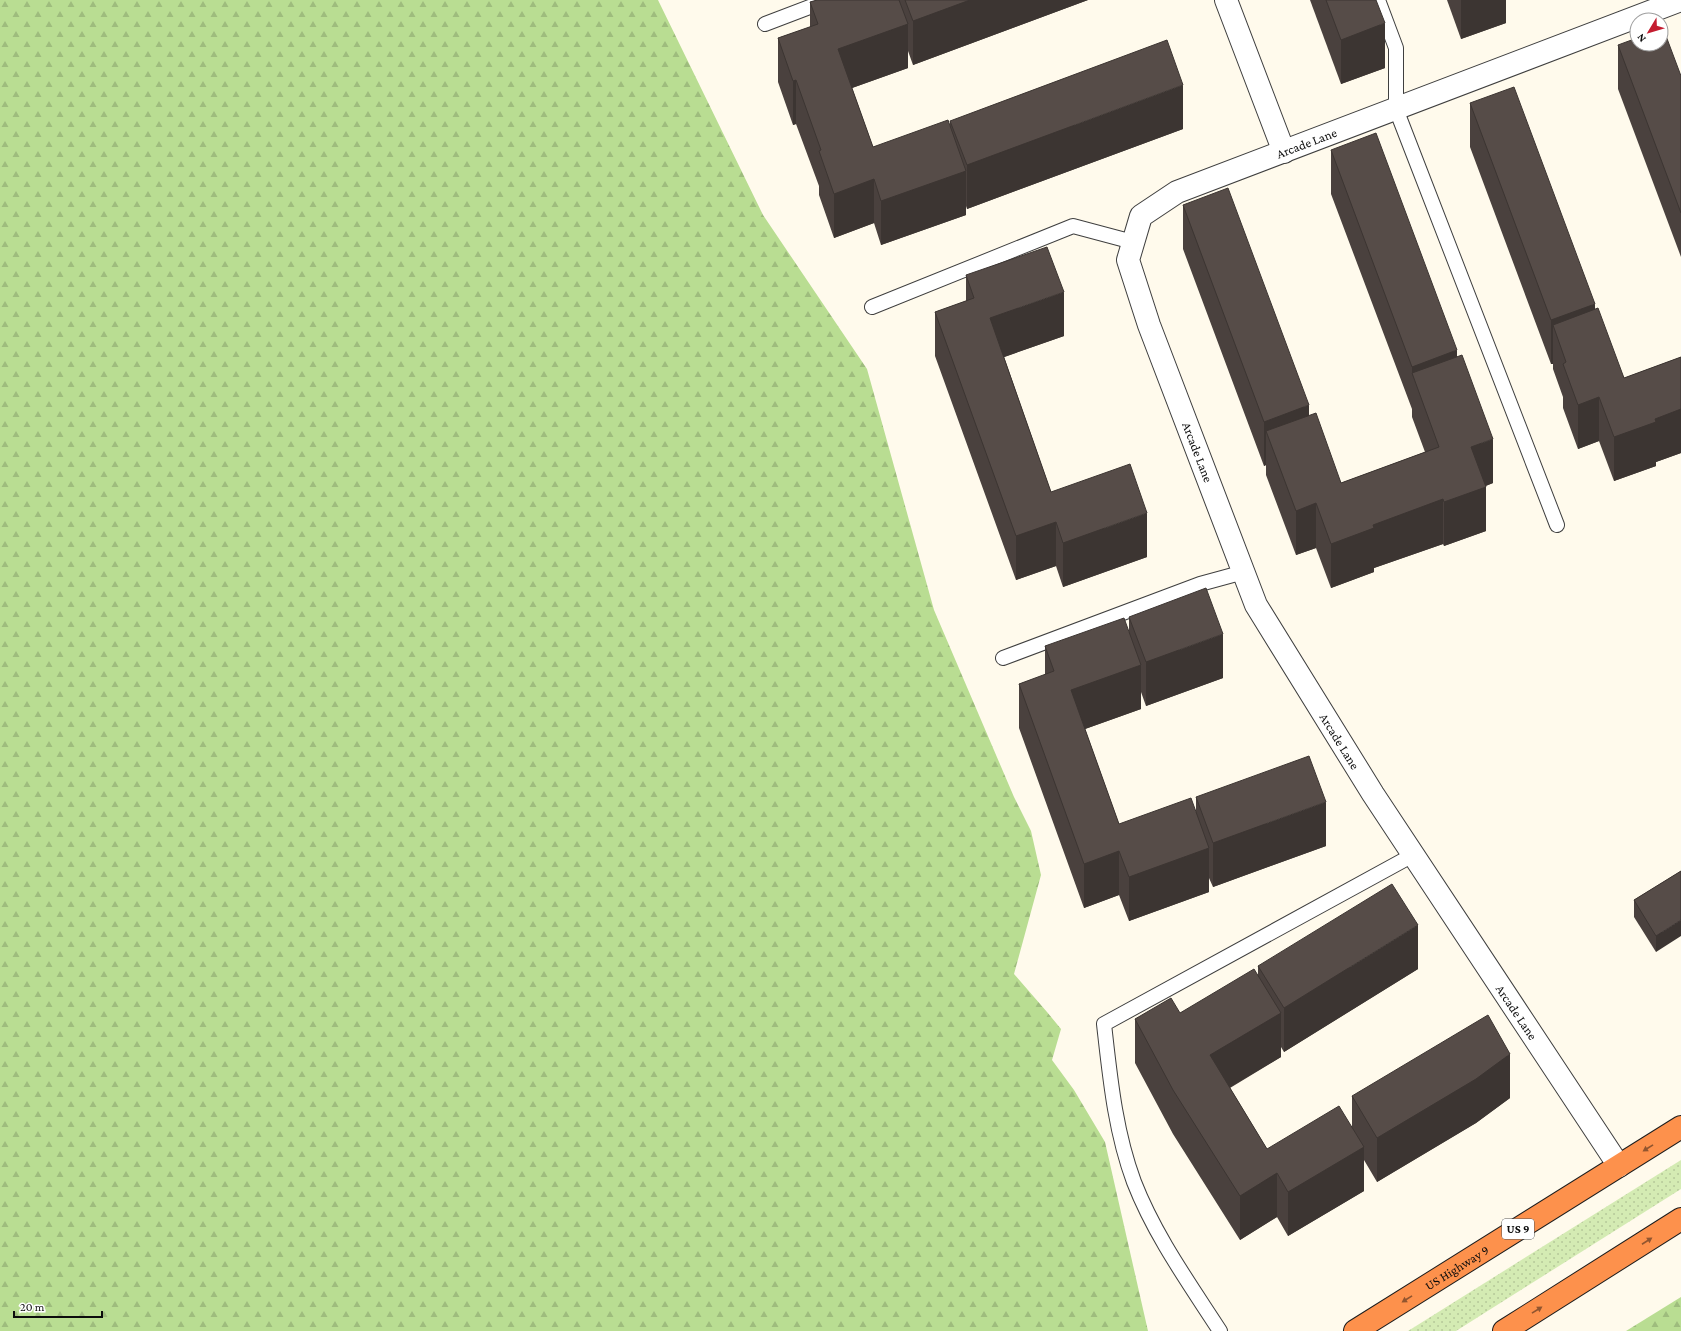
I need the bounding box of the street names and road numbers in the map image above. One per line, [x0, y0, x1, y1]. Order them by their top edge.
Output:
street label: Arcade Lane [1274, 125, 1339, 161]
street label: Arcade Lane [1179, 420, 1216, 485]
street label: Arcade Lane [1316, 710, 1363, 772]
street label: Arcade Lane [1493, 982, 1541, 1043]
road number: US 9 [1502, 1219, 1534, 1239]
street label: US Highway 9 [1422, 1242, 1492, 1293]

